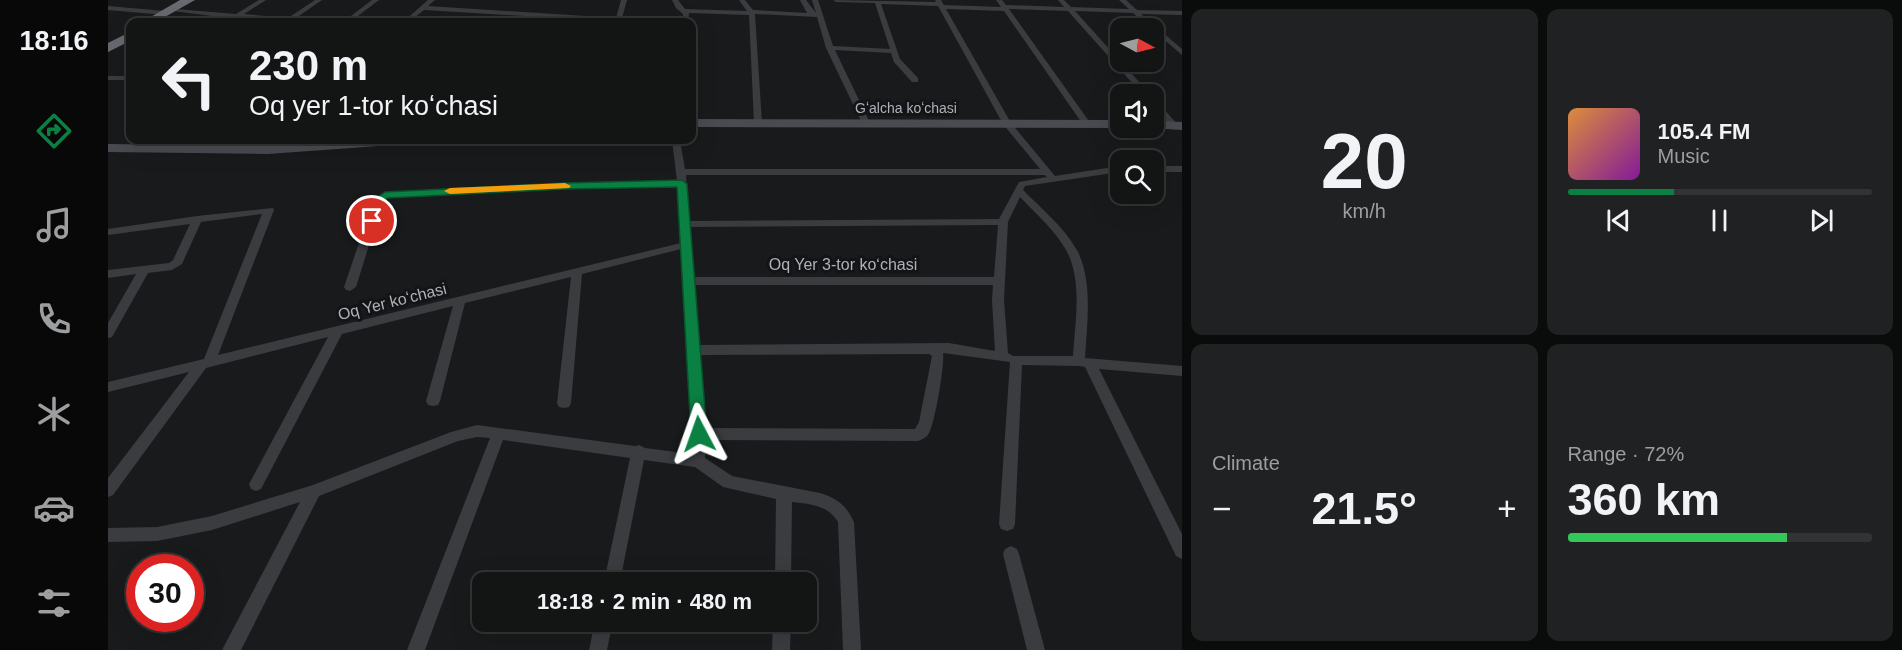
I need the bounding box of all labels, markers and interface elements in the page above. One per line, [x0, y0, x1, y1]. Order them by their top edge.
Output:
north arrow [1110, 18, 1164, 72]
map controls [1110, 18, 1164, 204]
text: 18:16 [19, 26, 89, 56]
icon: left [150, 42, 228, 120]
text: 230 m [249, 42, 368, 89]
button: sound [1110, 84, 1164, 138]
text: Oq yer 1-tor koʻchasi [249, 91, 498, 121]
street label: Gʻalcha koʻchasi [855, 100, 957, 116]
icon: directions [33, 110, 75, 152]
text: 20 [1321, 117, 1408, 205]
text: 105.4 FM [1658, 119, 1750, 144]
text: Music [1658, 145, 1710, 167]
button: search [1110, 150, 1164, 204]
pin [346, 195, 397, 246]
text: km/h [1343, 200, 1386, 222]
icon: music [33, 204, 75, 246]
icon: arrive [355, 204, 388, 237]
icon: previous [1602, 204, 1635, 237]
icon: pause [1703, 204, 1736, 237]
icon: next [1805, 204, 1838, 237]
street label: Oq Yer 3-tor koʻchasi [769, 256, 917, 273]
street label: Oq Yer koʻchasi [336, 280, 448, 323]
icon: phone [33, 298, 75, 340]
icon: climate [33, 393, 75, 435]
position arrow [667, 402, 731, 466]
text: Range · 72% [1568, 443, 1684, 465]
text: Climate [1212, 452, 1280, 474]
text: 360 km [1568, 474, 1720, 525]
text: 21.5° [1311, 483, 1417, 534]
icon: car [33, 487, 75, 529]
text: − [1212, 490, 1231, 527]
text: + [1497, 490, 1517, 527]
speed limit sign: 30 [126, 554, 204, 632]
icon: filters [33, 582, 75, 624]
text: 18:18 · 2 min · 480 m [537, 589, 752, 614]

